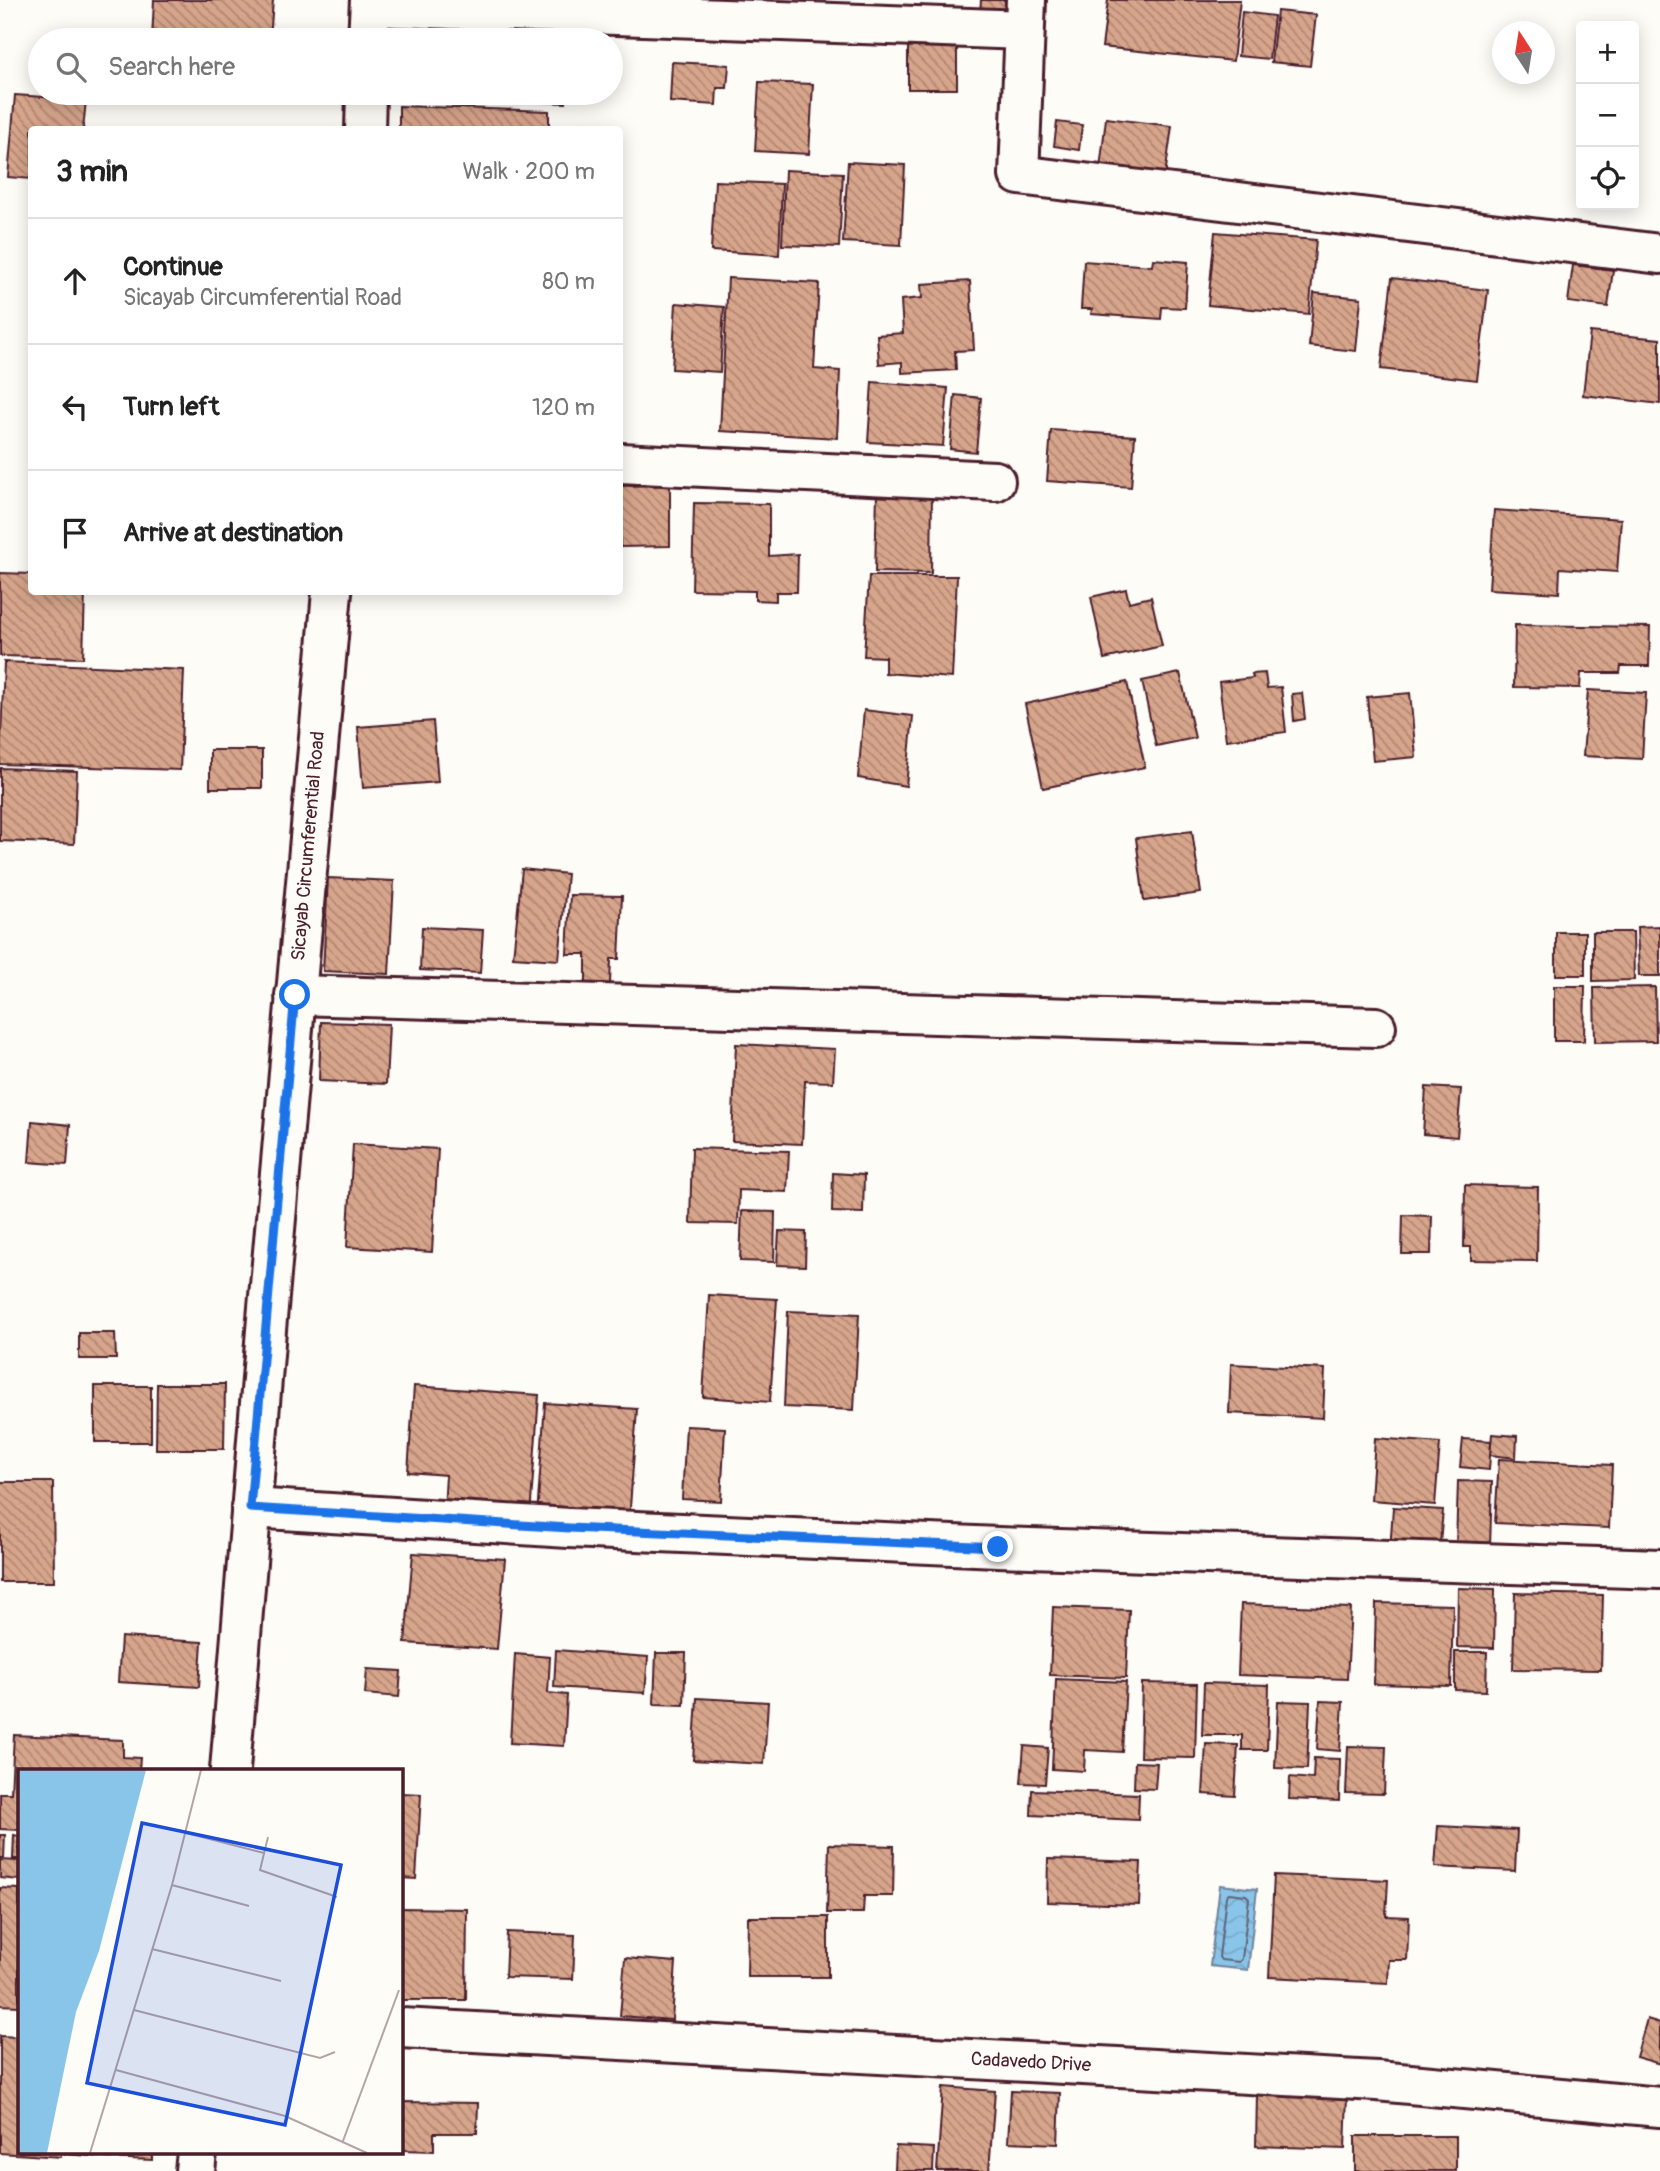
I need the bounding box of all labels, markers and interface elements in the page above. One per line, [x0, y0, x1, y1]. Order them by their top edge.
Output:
north arrow [1492, 21, 1555, 84]
map controls [1576, 21, 1639, 210]
button: + [1576, 21, 1639, 84]
search box [28, 28, 623, 105]
icon: search [52, 48, 90, 86]
text: Search here [108, 51, 235, 83]
button: − [1576, 84, 1639, 147]
button: locate [1576, 147, 1639, 210]
text: 3 min [56, 153, 128, 190]
text: Walk · 200 m [462, 157, 595, 186]
text: Continue [123, 251, 223, 283]
icon: ahead [56, 262, 94, 300]
text: 80 m [542, 267, 595, 296]
text: Sicayab Circumferential Road [123, 283, 402, 312]
icon: left [56, 388, 94, 426]
text: Turn left [123, 391, 219, 423]
text: 120 m [532, 393, 595, 422]
icon: arrive [56, 514, 94, 552]
text: Arrive at destination [123, 517, 343, 549]
street label: Sicayab Circumferential Road [286, 730, 330, 962]
route start [279, 979, 310, 1010]
route end [982, 1531, 1013, 1562]
inset map [18, 1769, 402, 2154]
street label: Cadavedo Drive [970, 2047, 1092, 2077]

